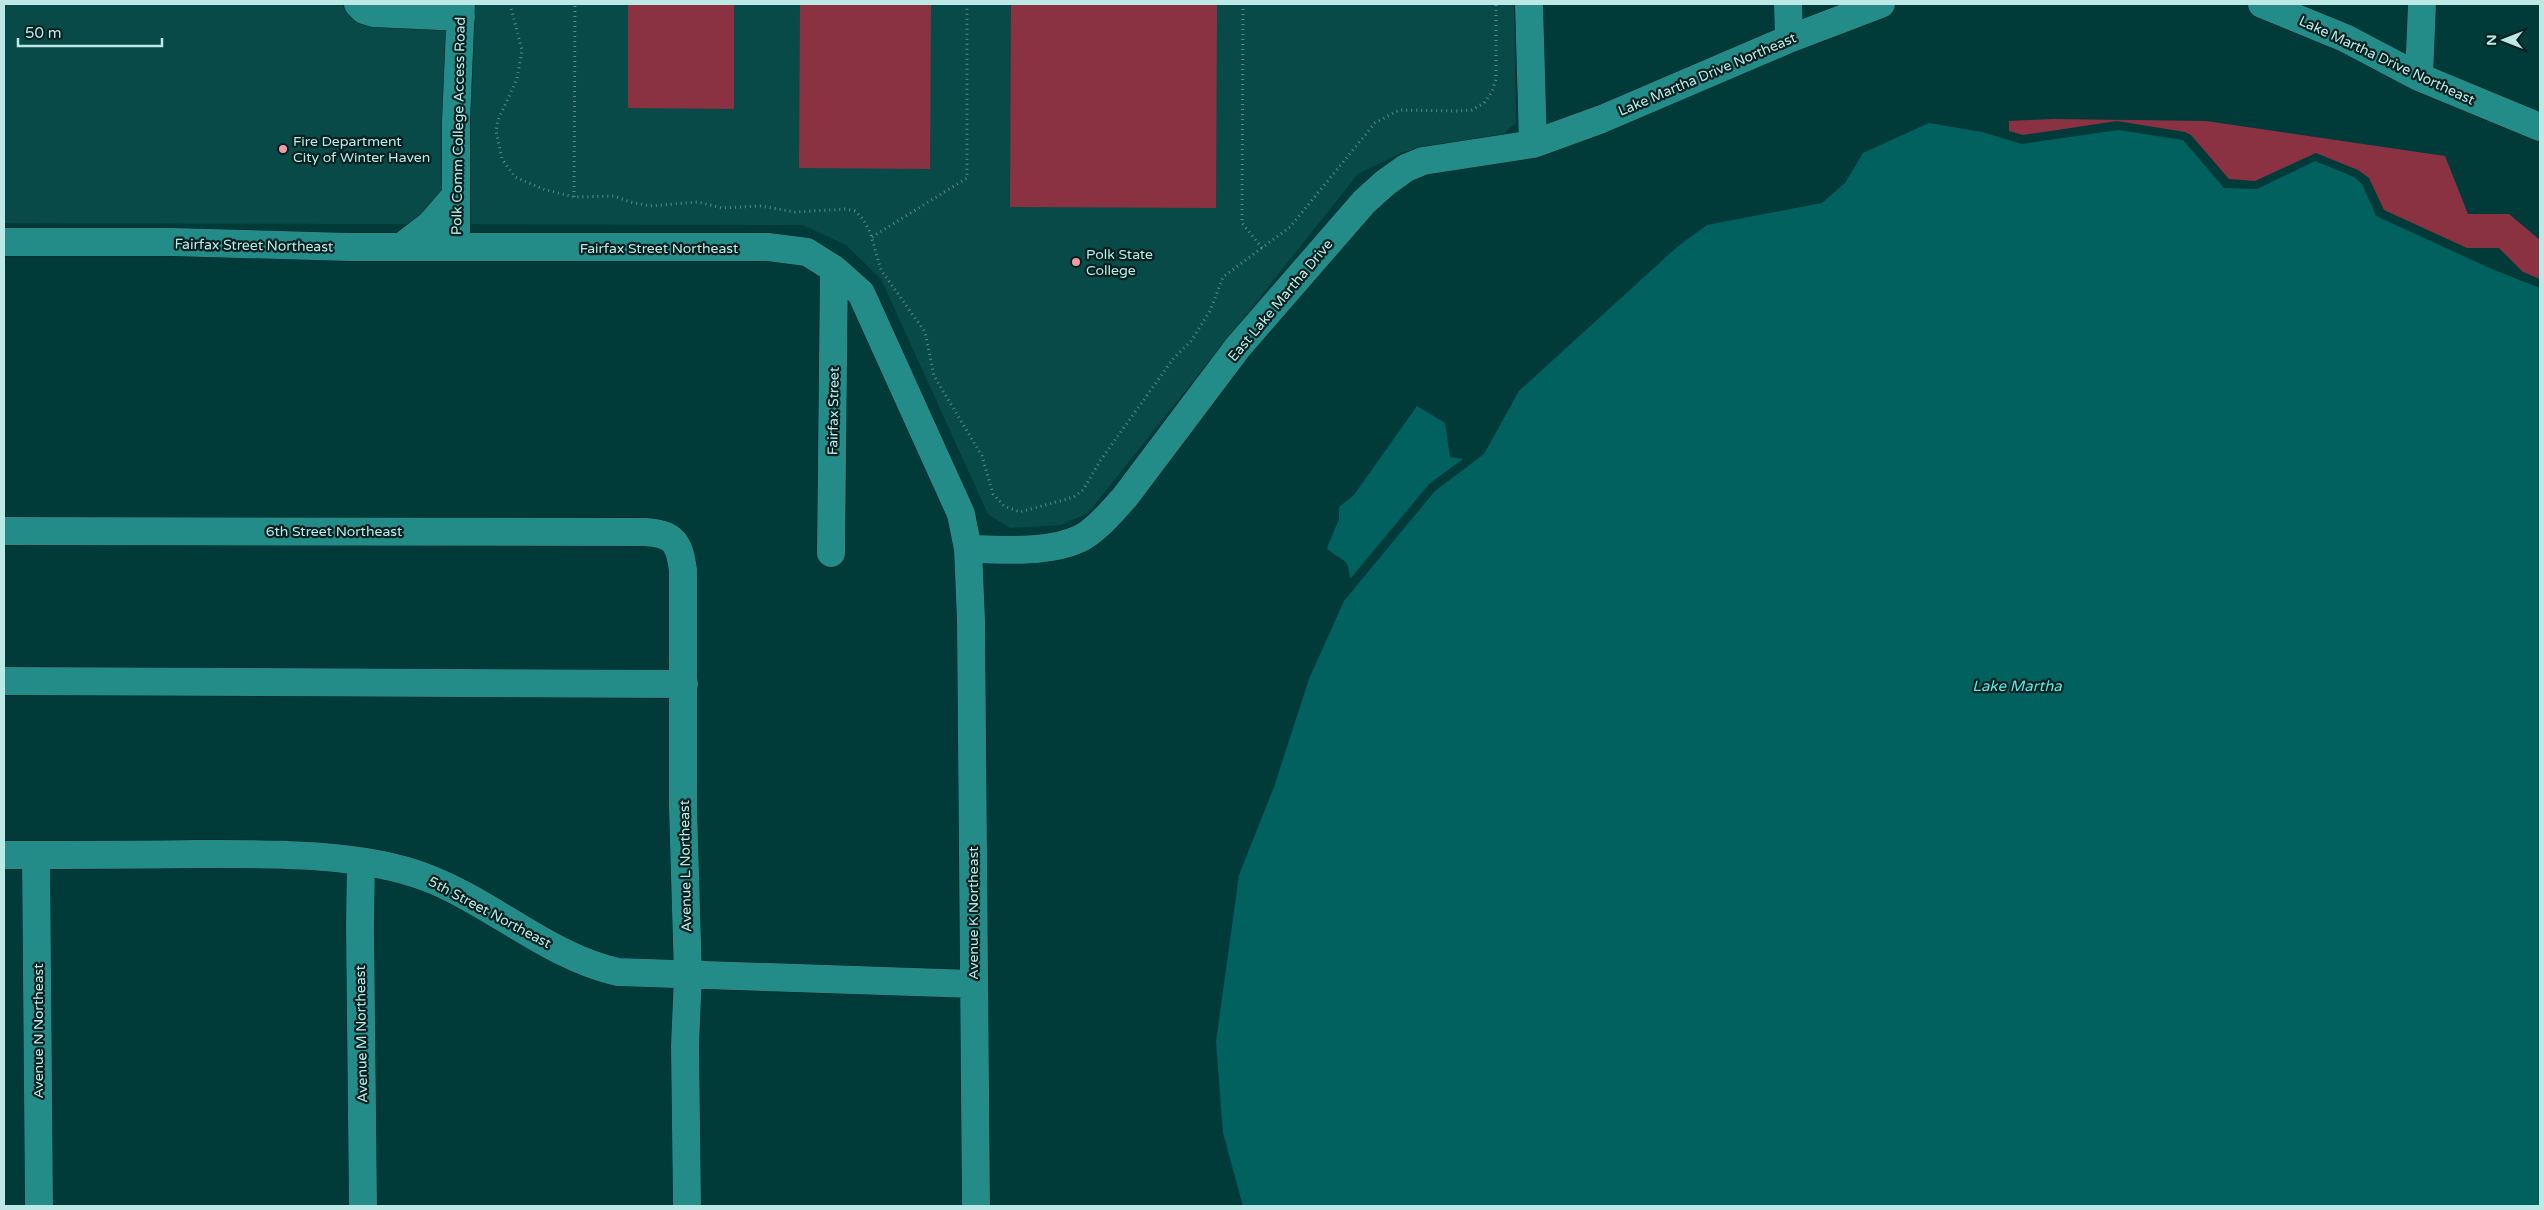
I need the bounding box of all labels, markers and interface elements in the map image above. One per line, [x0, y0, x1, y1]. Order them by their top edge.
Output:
street label: Lake Martha Drive Northeast [2296, 12, 2478, 109]
scale bar [18, 15, 161, 47]
north arrow [2479, 15, 2529, 65]
street label: Polk Comm College Access Road [448, 17, 469, 235]
text: 50 m [25, 24, 62, 42]
street label: Lake Martha Drive Northeast [1616, 29, 1799, 120]
text: N [2483, 34, 2500, 46]
place label: Fire Department City of Winter Haven [293, 133, 430, 166]
marker: Fire Department City of Winter Haven [277, 143, 289, 155]
street label: Fairfax Street Northeast [175, 236, 334, 255]
street label: East Lake Martha Drive [1224, 236, 1336, 365]
street label: Fairfax Street Northeast [580, 240, 739, 257]
place label: Polk State College [1086, 246, 1153, 279]
marker: Polk State College [1070, 256, 1082, 268]
street label: Fairfax Street [824, 366, 843, 455]
street label: 6th Street Northeast [266, 523, 403, 540]
water label: Lake Martha [1972, 677, 2062, 695]
street label: Avenue L Northeast [676, 799, 695, 932]
street label: Avenue K Northeast [965, 846, 982, 980]
street label: 5th Street Northeast [425, 873, 555, 952]
street label: Avenue N Northeast [30, 963, 47, 1099]
street label: Avenue M Northeast [352, 964, 371, 1103]

